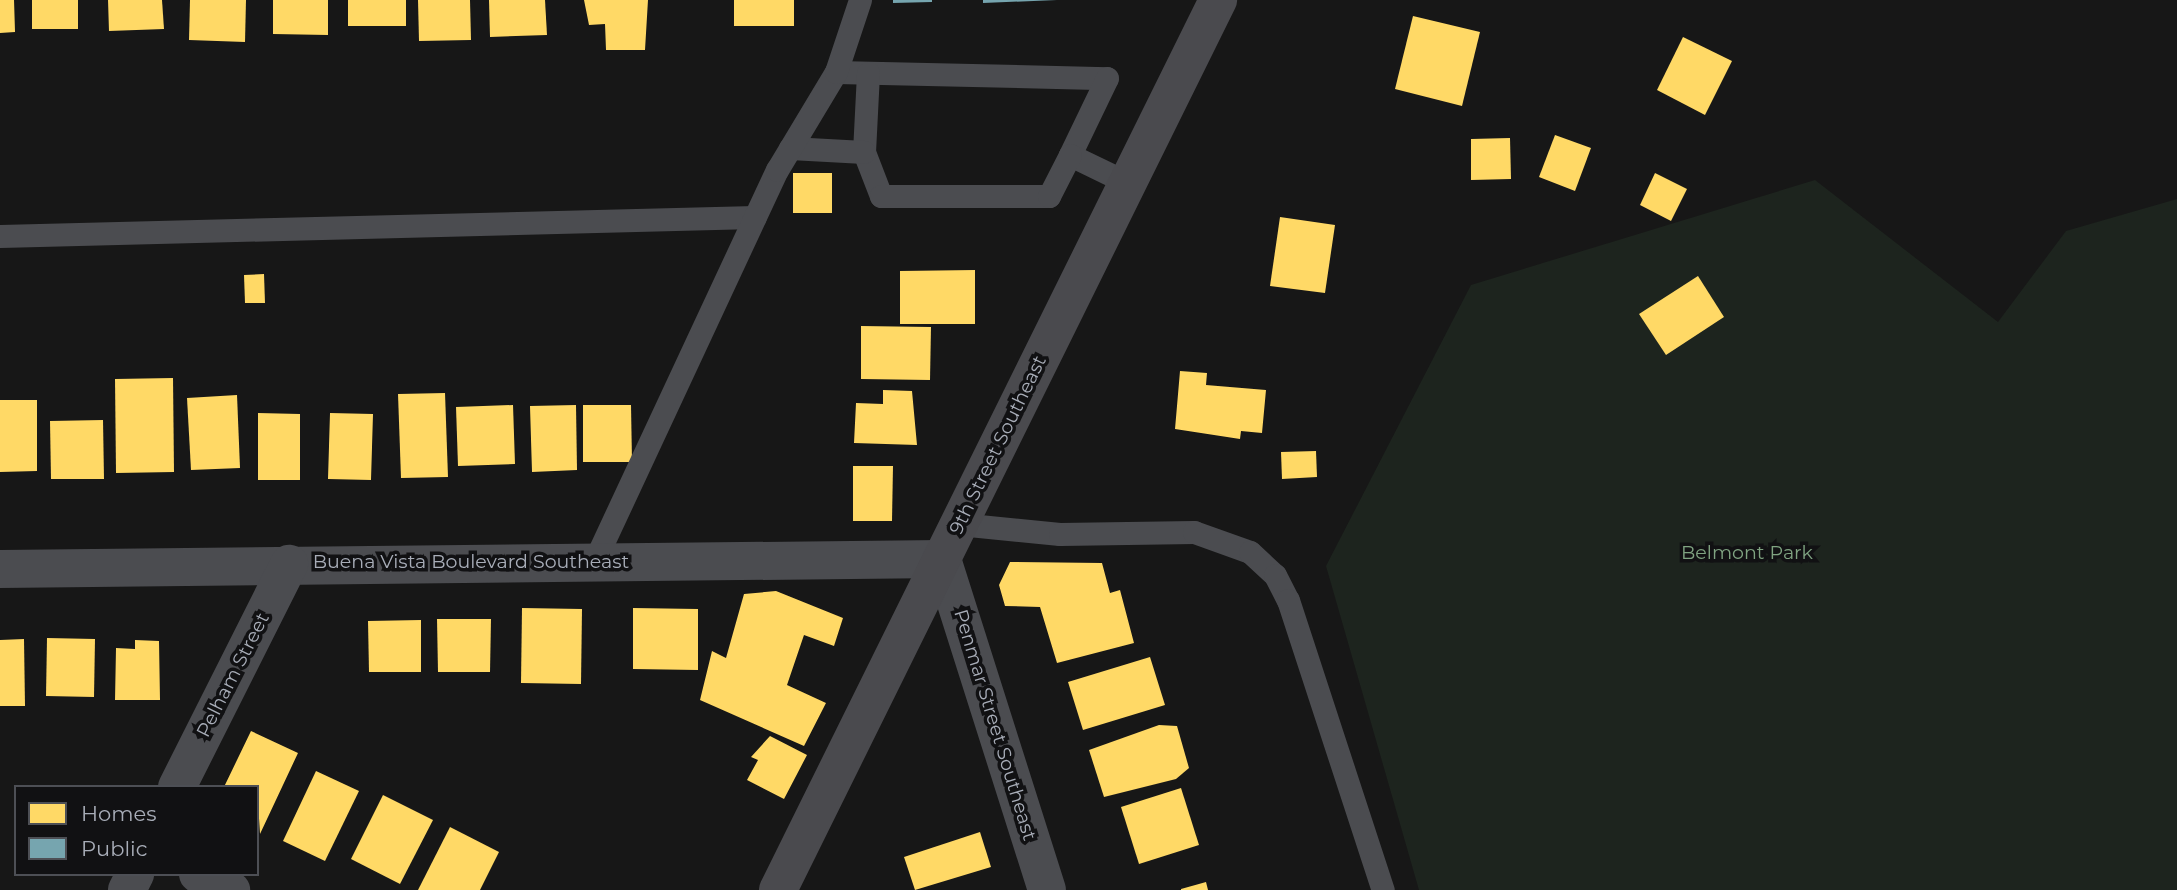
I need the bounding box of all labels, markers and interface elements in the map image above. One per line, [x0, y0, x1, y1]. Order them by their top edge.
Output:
street label: 9th Street Southeast [945, 352, 1051, 538]
park label: Belmont Park [1681, 542, 1813, 564]
street label: Buena Vista Boulevard Southeast [313, 551, 629, 573]
street label: Penmar Street Southeast [949, 607, 1041, 843]
street label: Pelham Street [192, 609, 274, 741]
legend [14, 785, 259, 876]
text: Homes [81, 801, 156, 826]
text: Public [81, 836, 148, 861]

